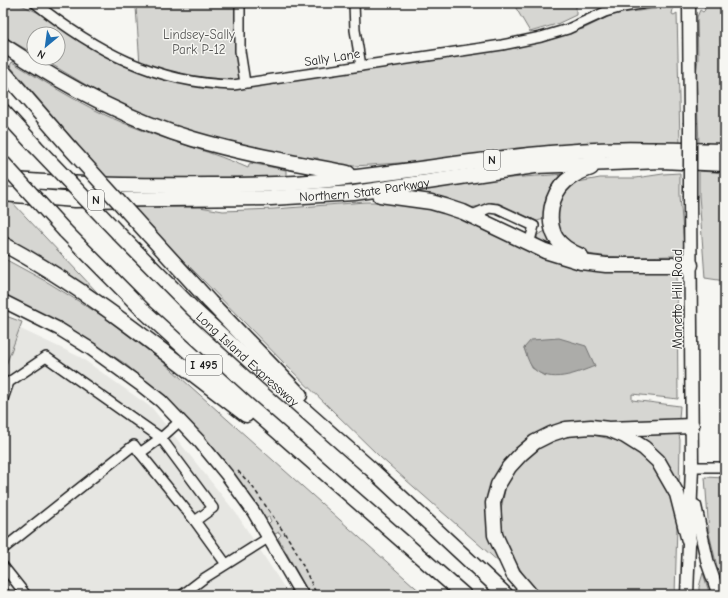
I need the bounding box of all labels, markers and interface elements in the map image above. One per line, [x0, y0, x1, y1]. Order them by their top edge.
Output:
north arrow [26, 26, 66, 66]
park label: Lindsey-Sally Park P-12 [163, 27, 235, 57]
street label: Sally Lane [303, 46, 362, 69]
text: N [35, 47, 48, 62]
road number: N [484, 150, 500, 170]
street label: Northern State Parkway [299, 175, 431, 204]
road number: N [88, 190, 104, 210]
street label: Manetto Hill Road [670, 249, 685, 349]
street label: Long Island Expressway [193, 309, 302, 410]
road number: I 495 [186, 355, 222, 375]

